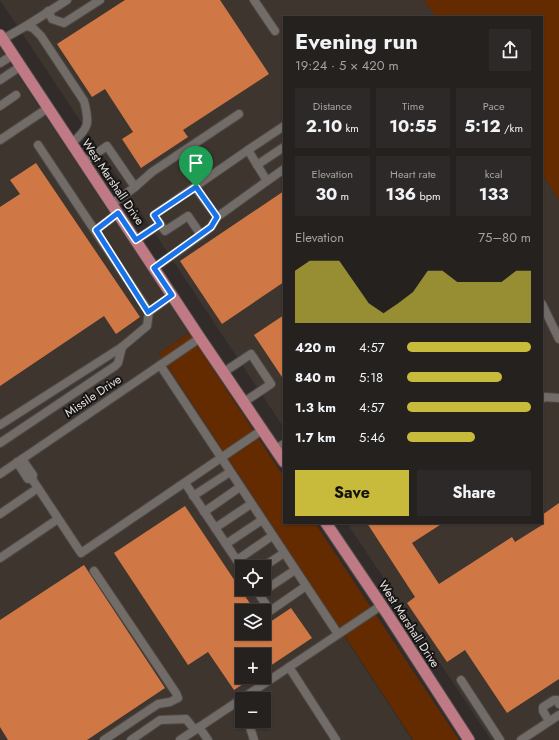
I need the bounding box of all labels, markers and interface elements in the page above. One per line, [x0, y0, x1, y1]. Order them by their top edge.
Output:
text: Evening run [295, 25, 418, 57]
button: share [489, 29, 531, 71]
text: 19:24 · 5 × 420 m [295, 56, 399, 75]
text: Distance [313, 98, 352, 114]
text: Time [402, 98, 424, 114]
text: Pace [483, 98, 505, 114]
text: 2.10 [306, 114, 342, 138]
text: 10:55 [389, 114, 437, 138]
text: 5:12 [464, 114, 501, 138]
text: km [342, 120, 359, 136]
text: /km [501, 120, 523, 136]
street label: West Marshall Drive [77, 135, 149, 229]
pin [179, 146, 213, 187]
icon: arrive [185, 152, 207, 174]
text: Elevation [312, 166, 353, 182]
text: Heart rate [390, 166, 436, 182]
text: kcal [485, 166, 503, 182]
text: 30 [315, 182, 337, 206]
text: 136 [385, 182, 416, 206]
text: 133 [479, 182, 509, 206]
text: m [337, 188, 349, 204]
text: bpm [416, 188, 441, 204]
text: Elevation [295, 228, 344, 247]
text: 75–80 m [478, 228, 531, 247]
text: 420 m [295, 338, 336, 357]
text: 4:57 [359, 338, 385, 357]
text: 840 m [295, 368, 335, 387]
text: 5:18 [359, 368, 383, 387]
street label: Missile Drive [61, 370, 125, 422]
text: 1.3 km [295, 398, 336, 417]
text: 4:57 [359, 398, 385, 417]
text: 1.7 km [295, 428, 336, 447]
text: 5:46 [359, 428, 385, 447]
button: Save [295, 470, 409, 516]
button: Share [417, 470, 531, 516]
map controls [235, 560, 271, 728]
button: locate [235, 560, 271, 596]
street label: West Marshall Drive [374, 577, 444, 671]
button: layers [235, 604, 271, 640]
button: + [235, 648, 271, 684]
button: − [235, 692, 271, 728]

